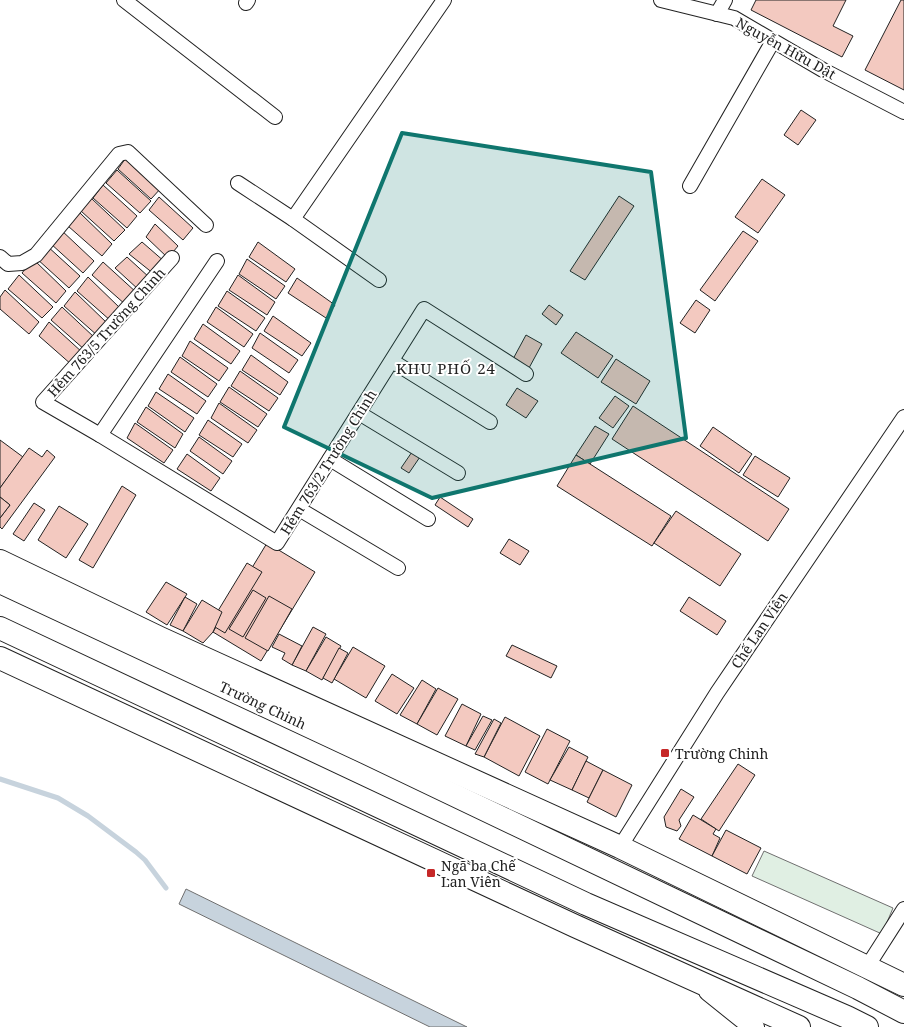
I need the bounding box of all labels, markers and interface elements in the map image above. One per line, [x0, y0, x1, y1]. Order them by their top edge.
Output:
street label: Nguyễn Hữu Dật [733, 13, 839, 83]
street label: Hẻm 763/5 Trường Chinh [43, 263, 169, 401]
district label: KHU PHỐ 24 [396, 358, 496, 378]
street label: Hẻm 763/2 Trường Chinh [275, 386, 381, 538]
street label: Chế Lan Viên [726, 588, 792, 672]
street label: Trường Chinh [217, 677, 309, 733]
place label: Trường Chinh [675, 744, 769, 763]
marker: Trường Chinh [659, 747, 671, 759]
place label: Ngã ba Chế Lan Viên [441, 856, 516, 891]
marker: Ngã ba Chế Lan Viên [425, 867, 437, 879]

